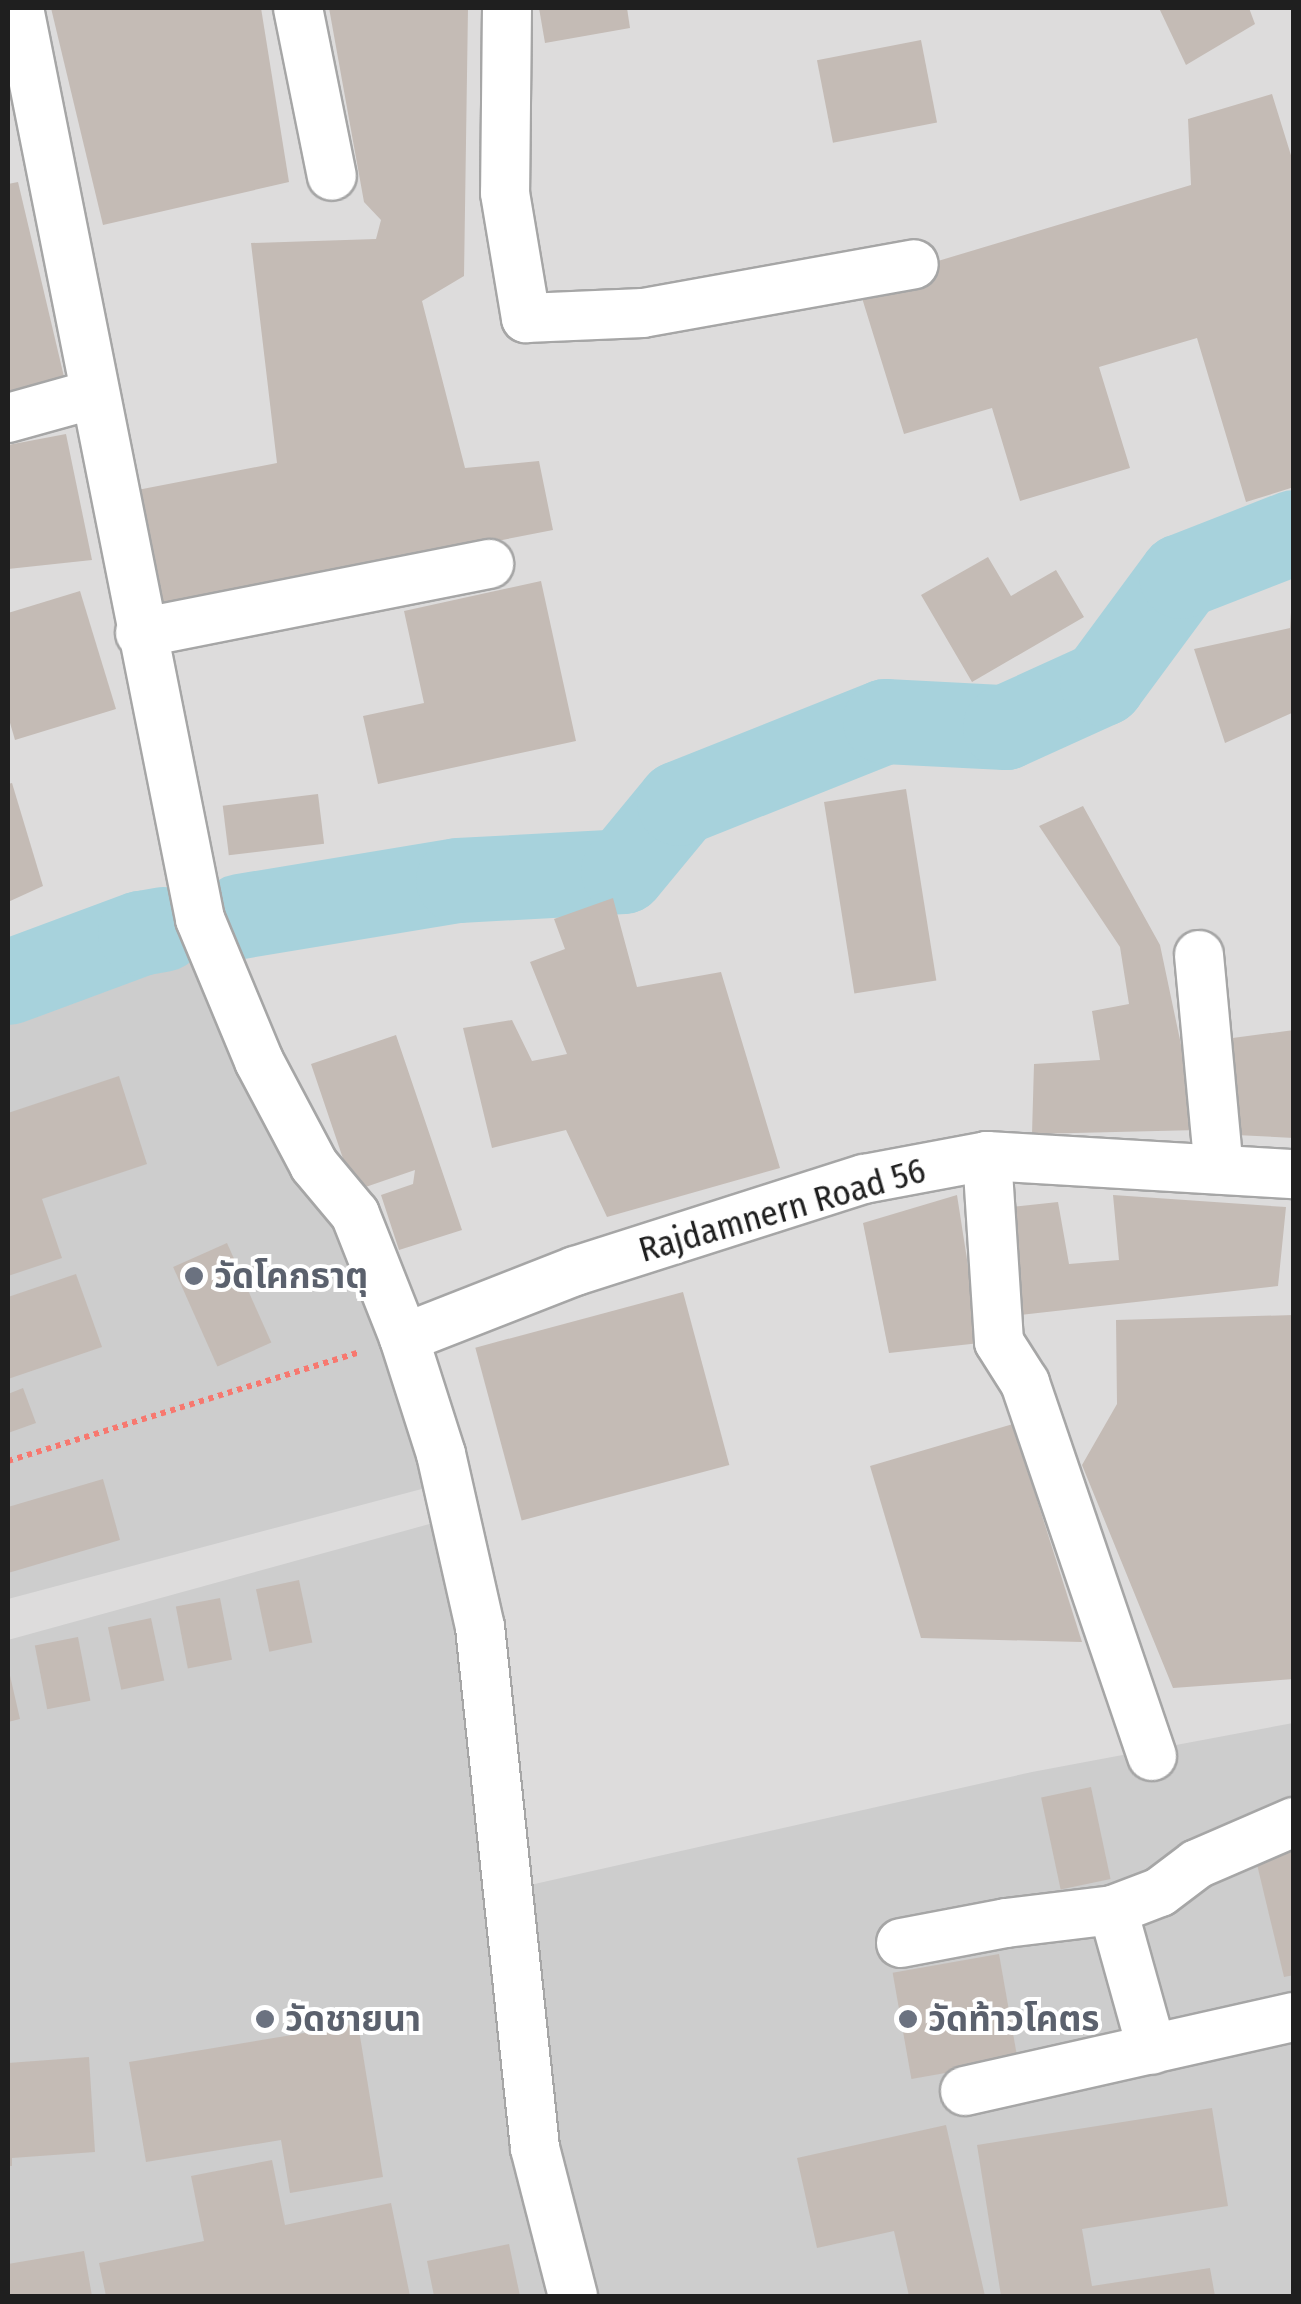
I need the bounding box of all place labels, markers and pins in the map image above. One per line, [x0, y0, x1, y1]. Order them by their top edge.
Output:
place label: วัดโคกธาตุ [214, 1255, 368, 1297]
marker: วัดโคกธาตุ [183, 1265, 205, 1287]
place label: วัดชายนา [285, 1998, 421, 2040]
place label: วัดท้าวโคตร [928, 1998, 1099, 2040]
marker: วัดชายนา [254, 2008, 276, 2030]
marker: วัดท้าวโคตร [897, 2008, 919, 2030]

